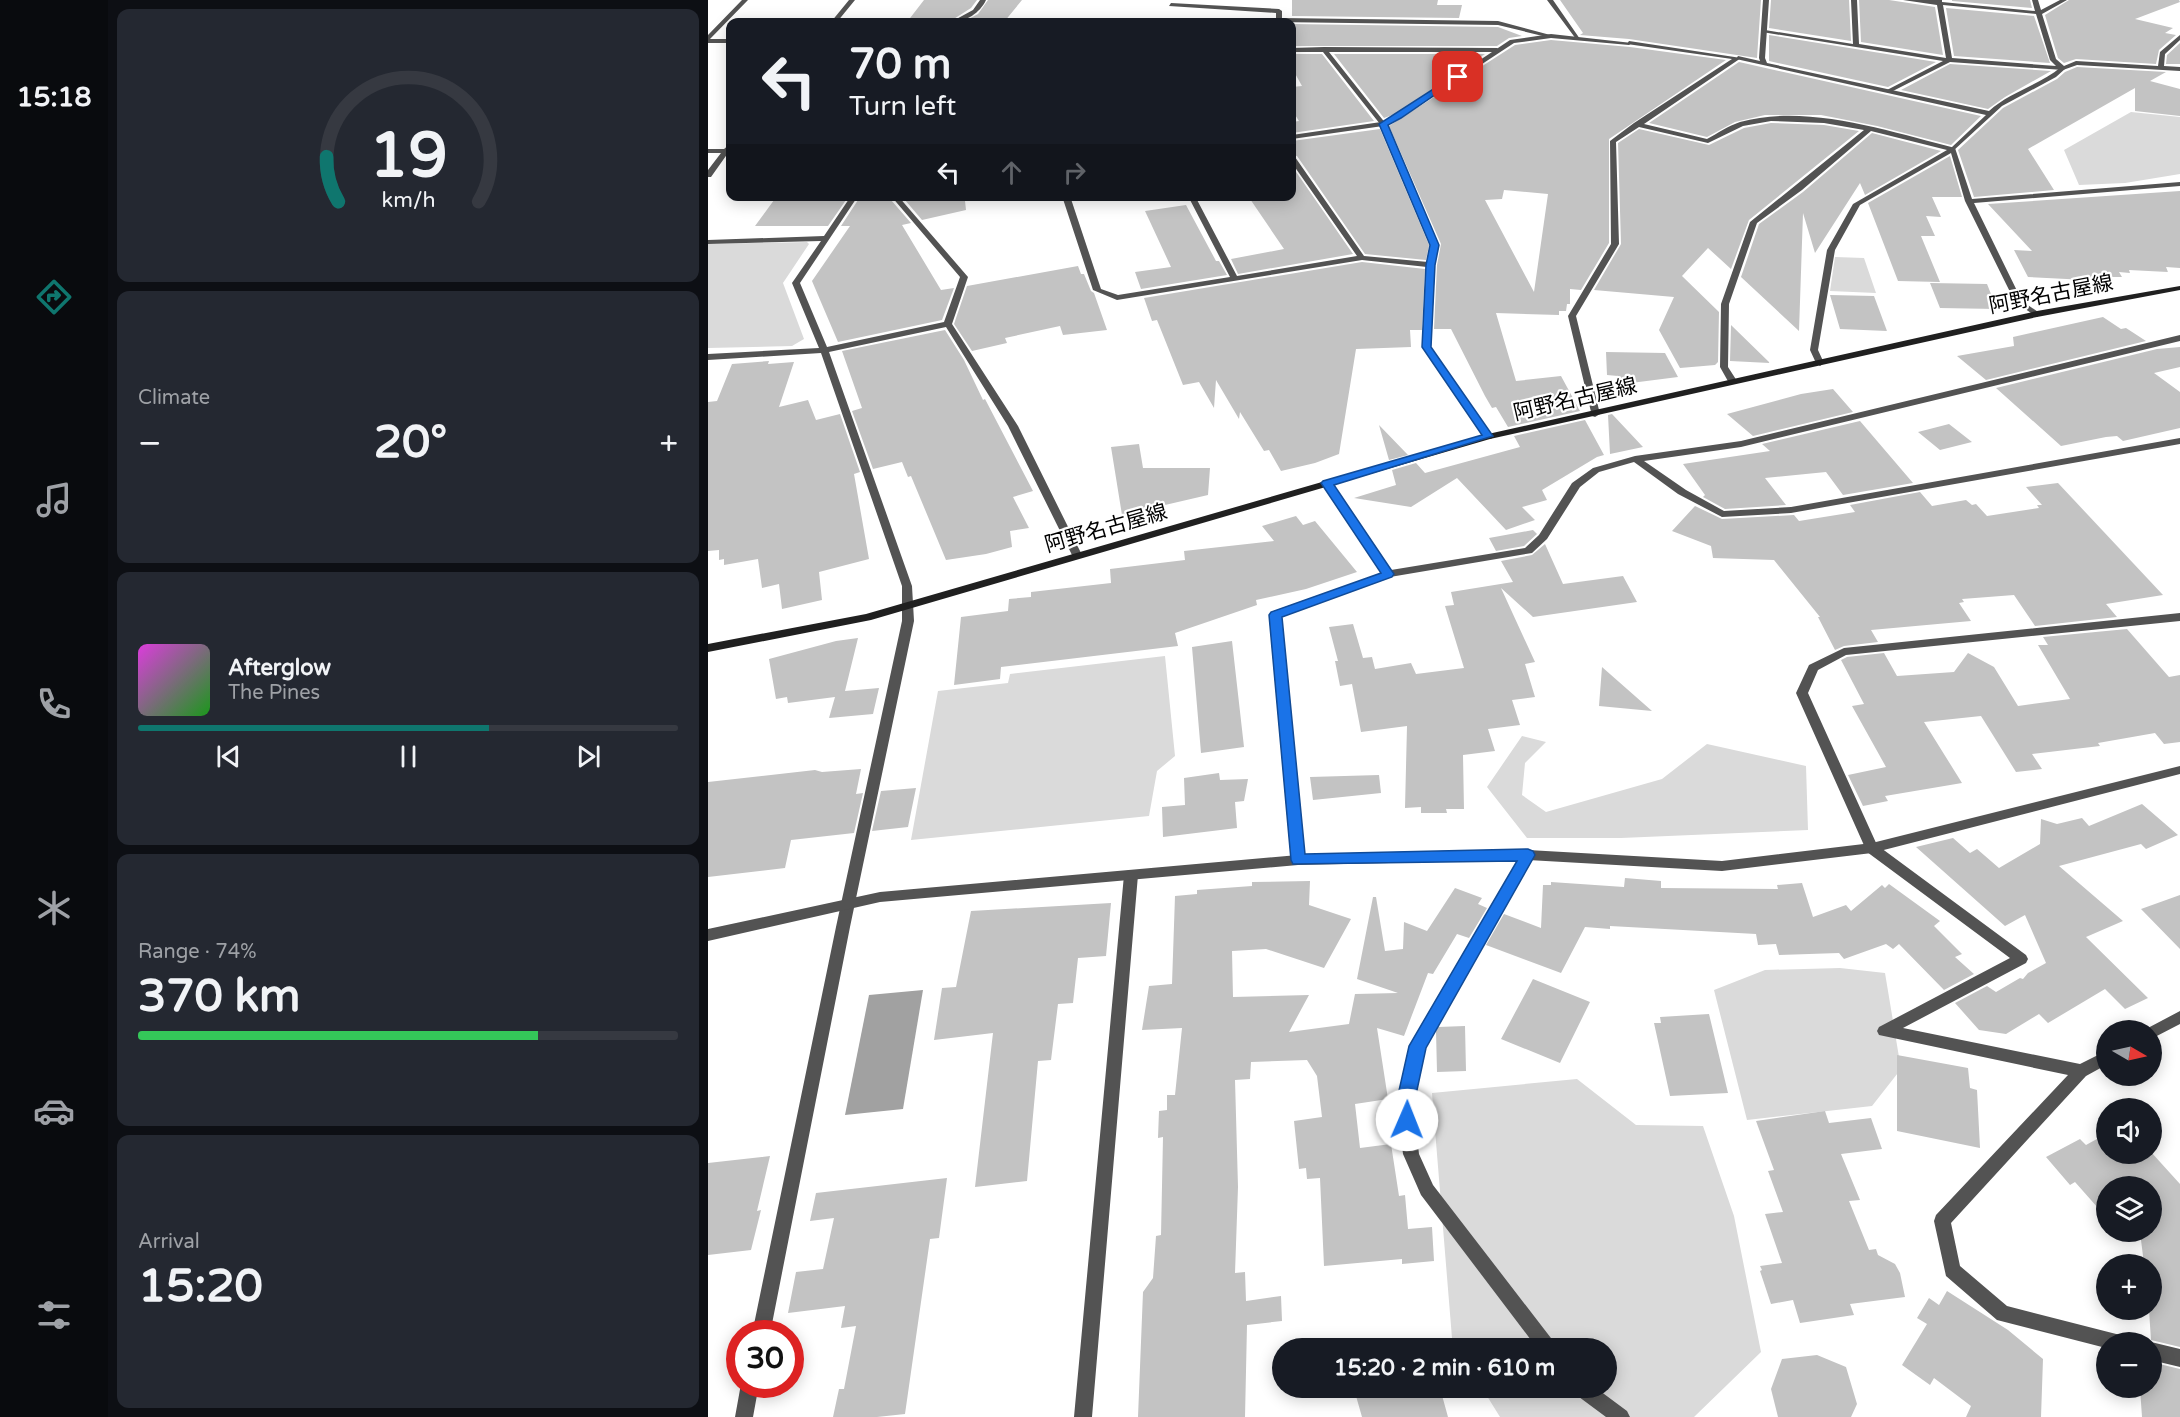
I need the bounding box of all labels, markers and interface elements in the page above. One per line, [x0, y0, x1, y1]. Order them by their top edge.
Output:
text: 70 m [849, 39, 951, 90]
icon: left [750, 42, 828, 120]
pin [1432, 51, 1483, 102]
icon: arrive [1441, 60, 1474, 93]
text: 15:18 [17, 81, 91, 114]
text: Turn left [849, 90, 956, 123]
text: 19 [369, 119, 447, 194]
icon: left [932, 156, 965, 189]
icon: ahead [995, 156, 1028, 189]
icon: right [1058, 156, 1091, 189]
text: km/h [381, 188, 435, 214]
street label: 阿野名古屋線 [1987, 270, 2115, 319]
icon: directions [33, 276, 75, 318]
street label: 阿野名古屋線 [1511, 373, 1639, 426]
text: Climate [138, 386, 210, 410]
text: 20° [374, 416, 447, 470]
text: − [138, 424, 162, 463]
text: + [659, 424, 678, 463]
icon: music [33, 479, 75, 521]
street label: 阿野名古屋線 [1042, 499, 1170, 558]
text: Afterglow [228, 655, 331, 681]
text: The Pines [228, 681, 320, 705]
icon: phone [33, 683, 75, 725]
icon: previous [212, 740, 245, 773]
icon: pause [392, 740, 425, 773]
icon: next [572, 740, 605, 773]
icon: climate [33, 887, 75, 929]
text: Range · 74% [138, 940, 257, 964]
text: 370 km [138, 970, 300, 1024]
north arrow [2096, 1020, 2162, 1086]
map controls [2096, 1020, 2162, 1398]
position arrow [1375, 1088, 1439, 1152]
icon: car [33, 1090, 75, 1132]
button: sound [2096, 1098, 2162, 1164]
button: layers [2096, 1176, 2162, 1242]
text: Arrival [138, 1230, 200, 1254]
button: + [2096, 1254, 2162, 1320]
text: 15:20 [138, 1260, 263, 1314]
icon: filters [33, 1294, 75, 1336]
speed limit sign: 30 [726, 1320, 804, 1398]
button: − [2096, 1332, 2162, 1398]
text: 15:20 · 2 min · 610 m [1334, 1355, 1555, 1381]

